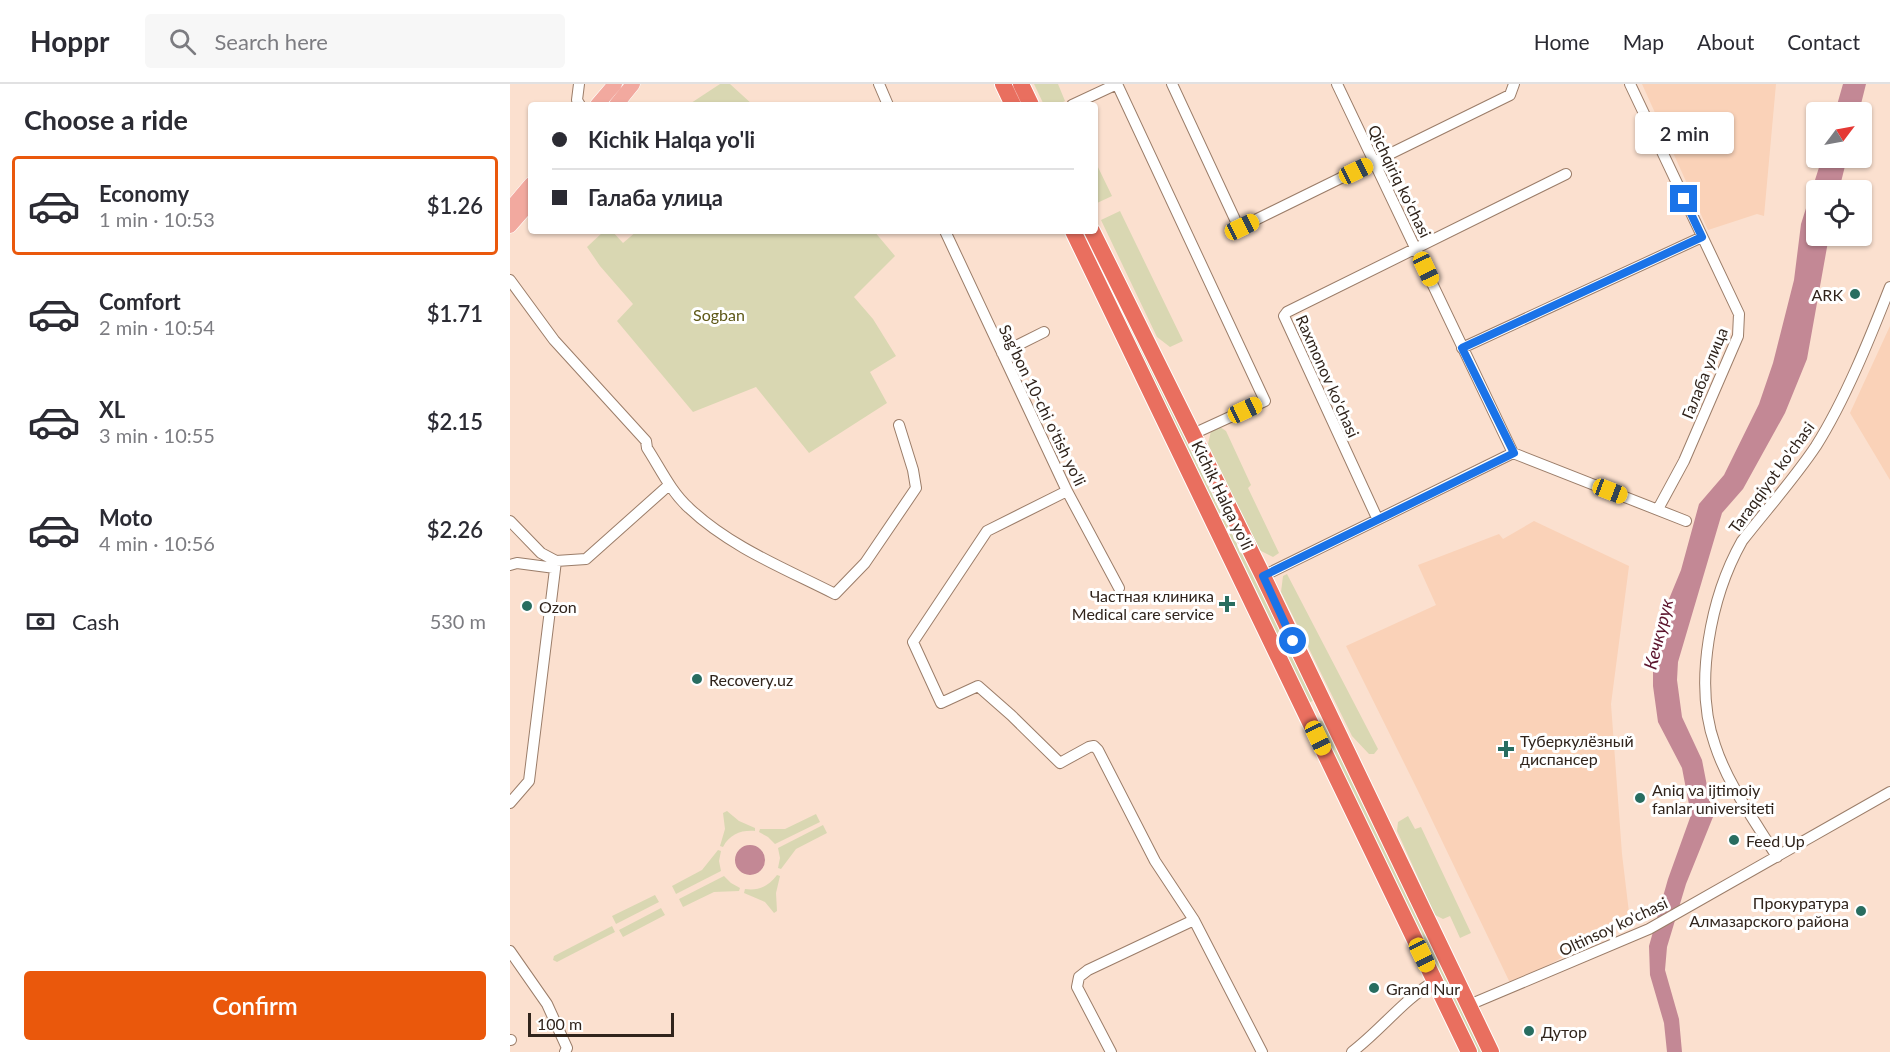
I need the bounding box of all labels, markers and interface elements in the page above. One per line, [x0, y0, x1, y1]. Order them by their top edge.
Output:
search box [145, 14, 565, 68]
text: Hoppr [30, 24, 109, 58]
icon: search [166, 25, 199, 58]
text: Search here [214, 28, 328, 55]
text: Home [1534, 29, 1590, 54]
text: Map [1623, 29, 1664, 54]
text: About [1697, 29, 1754, 54]
text: Contact [1787, 29, 1860, 54]
north arrow [1806, 102, 1872, 168]
map controls [1806, 102, 1872, 246]
text: Choose a ride [24, 103, 188, 136]
callout: 2 min [1634, 112, 1734, 154]
street label: Qichqiriq ko'chasi [1364, 121, 1436, 241]
text: 2 min [1660, 121, 1709, 145]
text: Kichik Halqa yo'li [588, 126, 755, 153]
car [1336, 155, 1376, 187]
icon: car [27, 179, 81, 233]
text: Economy [99, 180, 189, 207]
button: locate [1806, 180, 1872, 246]
text: Галаба улица [588, 184, 723, 211]
route end [1670, 185, 1697, 212]
text: $1.26 [427, 192, 483, 219]
text: 1 min · 10:53 [99, 207, 215, 231]
car [1222, 211, 1262, 243]
car [1410, 249, 1442, 289]
place label: ARK [1812, 285, 1843, 304]
icon: car [27, 287, 81, 341]
marker: ARK [1848, 287, 1862, 301]
text: Comfort [99, 288, 181, 315]
text: $1.71 [427, 300, 483, 327]
park label: Sogban [693, 305, 745, 324]
street label: Raxmonov ko'chasi [1292, 312, 1364, 440]
text: 2 min · 10:54 [99, 315, 215, 339]
street label: Sag'bon 10-chi o'tish yo'li [996, 321, 1090, 489]
street label: Галаба улица [1677, 325, 1731, 421]
car [1225, 394, 1265, 426]
icon: car [27, 395, 81, 449]
text: XL [99, 396, 125, 423]
text: $2.15 [427, 408, 483, 435]
street label: Taraqqiyot ko'chasi [1724, 418, 1818, 536]
text: 3 min · 10:55 [99, 423, 215, 447]
street label: Kichik Halqa yo'li [1188, 437, 1258, 553]
car [1590, 476, 1630, 506]
icon: car [27, 503, 81, 557]
text: Moto [99, 504, 153, 531]
text: $2.26 [427, 516, 483, 543]
text: 4 min · 10:56 [99, 531, 215, 555]
place label: Частная клиника Medical care service [1072, 586, 1214, 623]
marker: Частная клиника Medical care service [1218, 595, 1236, 613]
water label: Кечкурук [1639, 596, 1677, 671]
place label: Ozon [539, 597, 577, 616]
marker: Ozon [520, 599, 534, 613]
icon: cash [24, 605, 57, 638]
text: Cash [72, 608, 119, 635]
text: 530 m [430, 609, 486, 633]
route start [1279, 627, 1306, 654]
place label: Recovery.uz [709, 670, 793, 689]
marker: Recovery.uz [690, 672, 704, 686]
car [1302, 718, 1334, 758]
place label: Туберкулёзный диспансер [1520, 731, 1634, 768]
marker: Туберкулёзный диспансер [1497, 740, 1515, 758]
place label: Aniq va ijtimoiy fanlar universiteti [1652, 780, 1774, 817]
marker: Aniq va ijtimoiy fanlar universiteti [1633, 791, 1647, 805]
place label: Feed Up [1746, 831, 1805, 850]
marker: Feed Up [1727, 833, 1741, 847]
street label: Oltinsoy ko'chasi [1556, 893, 1670, 959]
place label: Прокуратура Алмазарского района [1689, 893, 1849, 930]
marker: Прокуратура Алмазарского района [1854, 904, 1868, 918]
car [1406, 935, 1438, 975]
button: Confirm [24, 971, 486, 1040]
place label: Grand Nur [1386, 979, 1460, 998]
marker: Grand Nur [1367, 981, 1381, 995]
scale bar [528, 1010, 674, 1038]
text: 100 m [537, 1014, 582, 1033]
place label: Дутор [1541, 1022, 1587, 1041]
marker: Дутор [1522, 1024, 1536, 1038]

